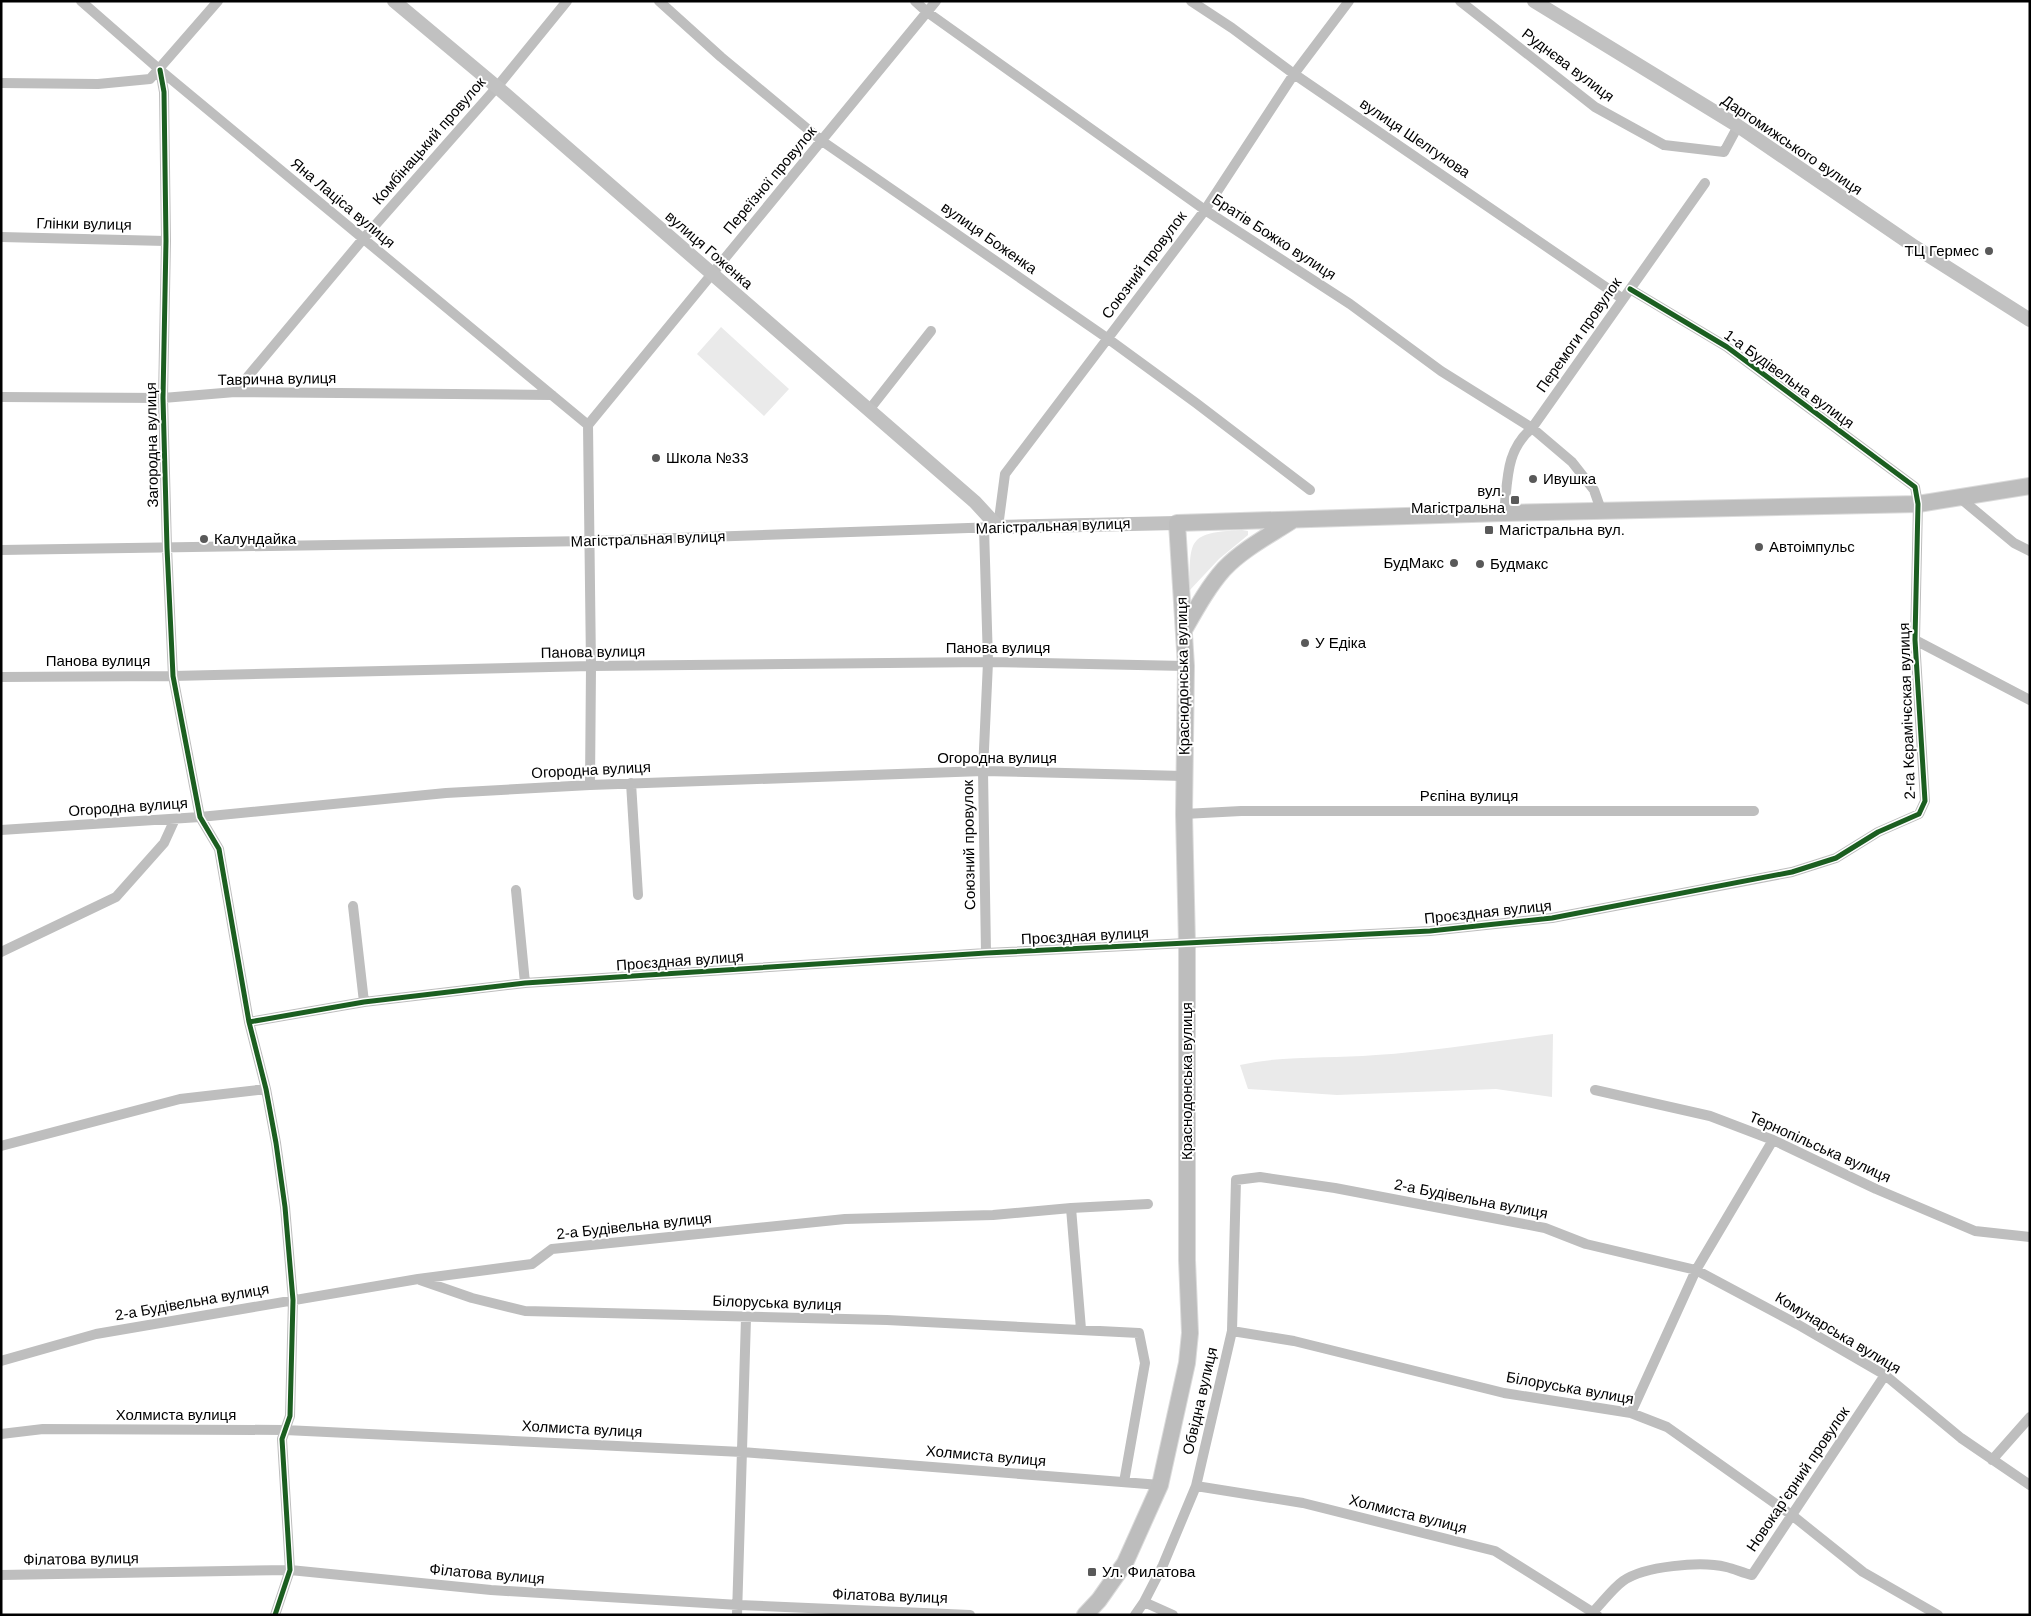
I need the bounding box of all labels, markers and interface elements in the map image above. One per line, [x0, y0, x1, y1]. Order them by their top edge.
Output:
street label: Руднєва вулиця [1519, 25, 1618, 105]
street label: Комбінацький провулок [369, 73, 489, 208]
street label: Даргомижського вулиця [1719, 91, 1866, 198]
street label: вулиця Шелгунова [1357, 94, 1474, 181]
street label: Переїзної провулок [720, 122, 820, 237]
street label: Яна Лаціса вулиця [288, 154, 399, 251]
street label: Братів Божко вулиця [1209, 190, 1339, 283]
street label: вулиця Боженка [938, 198, 1041, 277]
street label: вулиця Гоженка [662, 207, 757, 293]
street label: Союзний провулок [1098, 207, 1190, 322]
street label: Глінки вулиця [36, 214, 132, 233]
place label: ТЦ Гермес [1905, 242, 1979, 259]
marker: ТЦ Гермес [1983, 245, 1995, 257]
street label: Перемоги провулок [1533, 274, 1625, 395]
street label: 1-а Будівельна вулиця [1721, 326, 1857, 431]
street label: Таврична вулиця [217, 369, 337, 388]
street label: Загородна вулиця [142, 382, 161, 508]
place label: Школа №33 [666, 449, 749, 466]
marker: Школа №33 [650, 452, 662, 464]
place label: Ивушка [1543, 470, 1597, 487]
marker: Ивушка [1527, 473, 1539, 485]
place label: вул. Магістральна [1411, 482, 1506, 516]
marker: вул. Магістральна [1509, 494, 1521, 506]
street label: Магістральная вулиця [975, 514, 1131, 537]
place label: Магістральна вул. [1499, 521, 1625, 538]
marker: Магістральна вул. [1483, 524, 1495, 536]
street label: Магістральная вулиця [570, 527, 726, 550]
place label: Калундайка [214, 530, 297, 547]
marker: Калундайка [198, 533, 210, 545]
place label: Автоімпульс [1769, 538, 1855, 555]
marker: Автоімпульс [1753, 541, 1765, 553]
place label: БудМакс [1383, 554, 1444, 571]
place label: Будмакс [1490, 555, 1549, 572]
marker: БудМакс [1448, 557, 1460, 569]
marker: Будмакс [1474, 558, 1486, 570]
street label: Краснодонська вулиця [1173, 597, 1192, 755]
street label: 2-га Кєрамічєская вулиця [1895, 622, 1918, 800]
place label: У Едіка [1315, 634, 1367, 651]
marker: У Едіка [1299, 637, 1311, 649]
street label: Панова вулиця [946, 639, 1050, 656]
street label: Панова вулиця [540, 642, 645, 661]
street label: Панова вулиця [46, 652, 150, 669]
street label: Огородна вулиця [937, 749, 1057, 766]
street label: Огородна вулиця [531, 758, 651, 781]
street label: Союзний провулок [959, 779, 978, 910]
street label: Рєпіна вулиця [1420, 787, 1518, 804]
street label: Огородна вулиця [68, 794, 188, 819]
street label: Проєздная вулиця [1423, 896, 1552, 927]
street label: Проєздная вулиця [1021, 924, 1149, 947]
street label: Проєздная вулиця [616, 948, 744, 973]
street label: Краснодонська вулиця [1178, 1002, 1195, 1160]
street label: Тернопільська вулиця [1747, 1108, 1894, 1185]
street label: 2-а Будівельна вулиця [1393, 1175, 1549, 1222]
street label: 2-а Будівельна вулиця [555, 1209, 712, 1242]
street label: 2-а Будівельна вулиця [114, 1280, 270, 1323]
street label: Комунарська вулиця [1772, 1288, 1904, 1377]
street label: Білоруська вулиця [712, 1292, 842, 1313]
street label: Обвідна вулиця [1179, 1345, 1220, 1456]
street label: Білоруська вулиця [1505, 1368, 1635, 1407]
street label: Новокар’єрний провулок [1743, 1403, 1853, 1554]
street label: Холмиста вулиця [116, 1406, 236, 1423]
street label: Холмиста вулиця [521, 1417, 643, 1440]
street label: Холмиста вулиця [925, 1442, 1047, 1469]
street label: Холмиста вулиця [1348, 1491, 1469, 1536]
street label: Філатова вулиця [23, 1549, 139, 1568]
street label: Філатова вулиця [429, 1560, 545, 1587]
place label: Ул. Филатова [1102, 1563, 1196, 1580]
marker: Ул. Филатова [1086, 1566, 1098, 1578]
street label: Філатова вулиця [832, 1585, 948, 1606]

